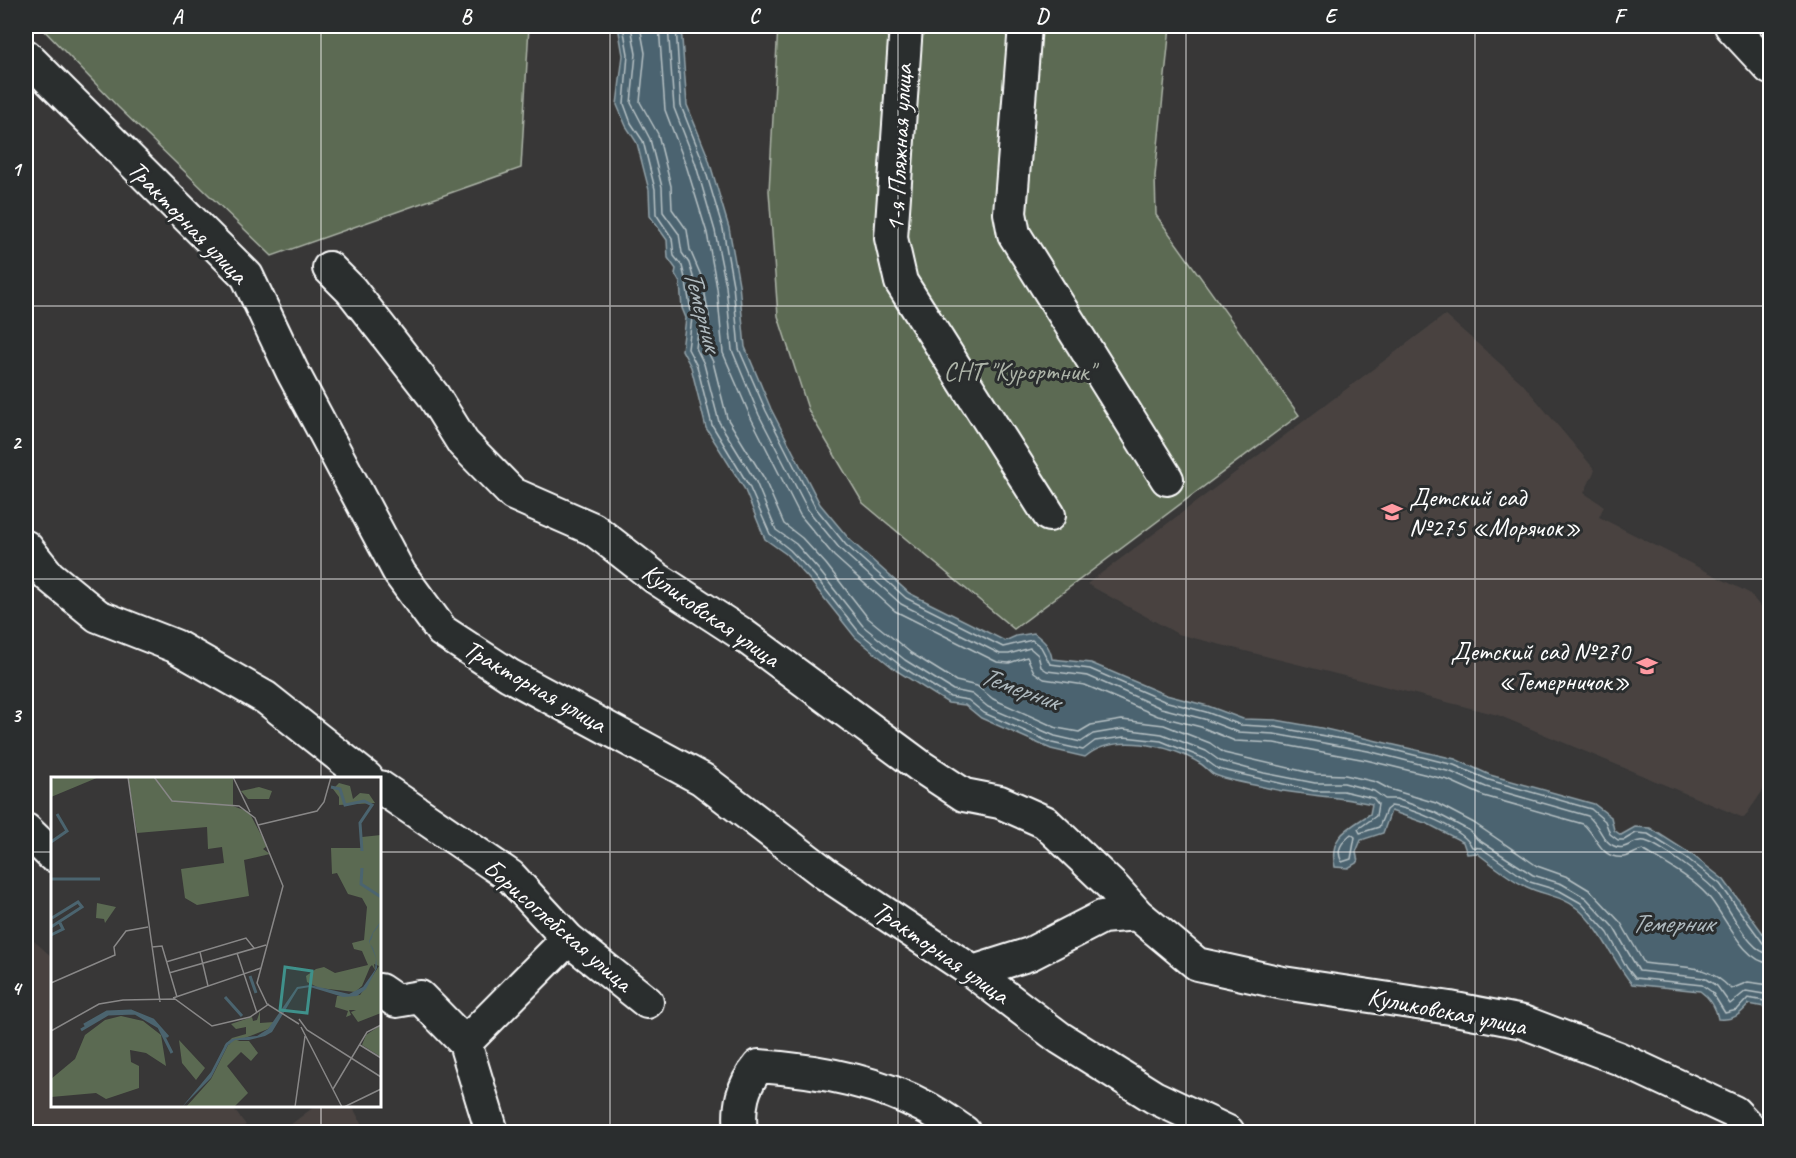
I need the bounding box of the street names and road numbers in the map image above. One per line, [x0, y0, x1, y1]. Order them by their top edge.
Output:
street label: 1-я Пляжная улица [878, 62, 920, 233]
street label: Тракторная улица [121, 153, 256, 292]
street label: Куликовская улица [636, 555, 788, 675]
street label: Тракторная улица [458, 632, 614, 741]
street label: Борисоглебская улица [477, 851, 641, 1000]
street label: Тракторная улица [866, 893, 1017, 1012]
street label: Куликовская улица [1365, 979, 1531, 1043]

